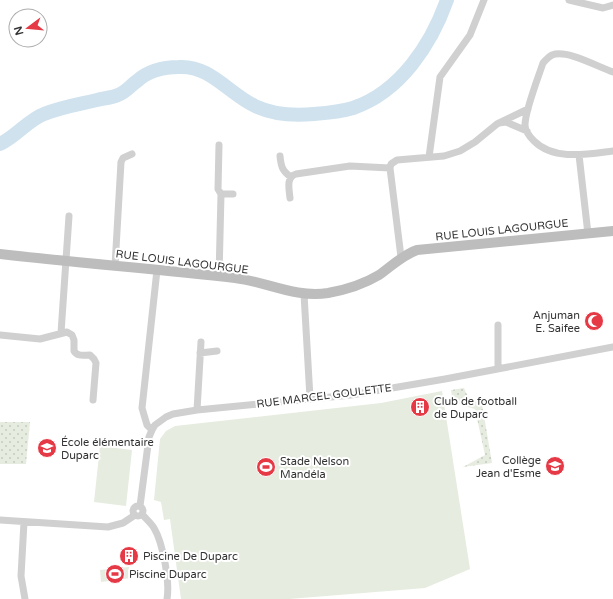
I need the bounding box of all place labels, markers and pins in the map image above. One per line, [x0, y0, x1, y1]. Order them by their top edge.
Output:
place label: Anjuman E. Saifee [533, 309, 580, 335]
mosque icon: Anjuman E. Saifee [583, 310, 605, 332]
place label: Club de football de Duparc [434, 395, 517, 421]
building icon: Club de football de Duparc [409, 396, 431, 418]
place label: École élémentaire Duparc [61, 435, 154, 462]
school or university icon: École élémentaire Duparc [36, 437, 58, 459]
place label: Collège Jean d'Esme [476, 454, 541, 480]
place label: Stade Nelson Mandéla [280, 455, 349, 481]
school or university icon: Collège Jean d'Esme [544, 455, 566, 477]
sports icon: Stade Nelson Mandéla [255, 456, 277, 478]
building icon: Piscine De Duparc [118, 545, 140, 567]
place label: Piscine De Duparc [143, 550, 238, 563]
sports icon: Piscine Duparc [104, 563, 126, 585]
place label: Piscine Duparc [129, 568, 207, 581]

